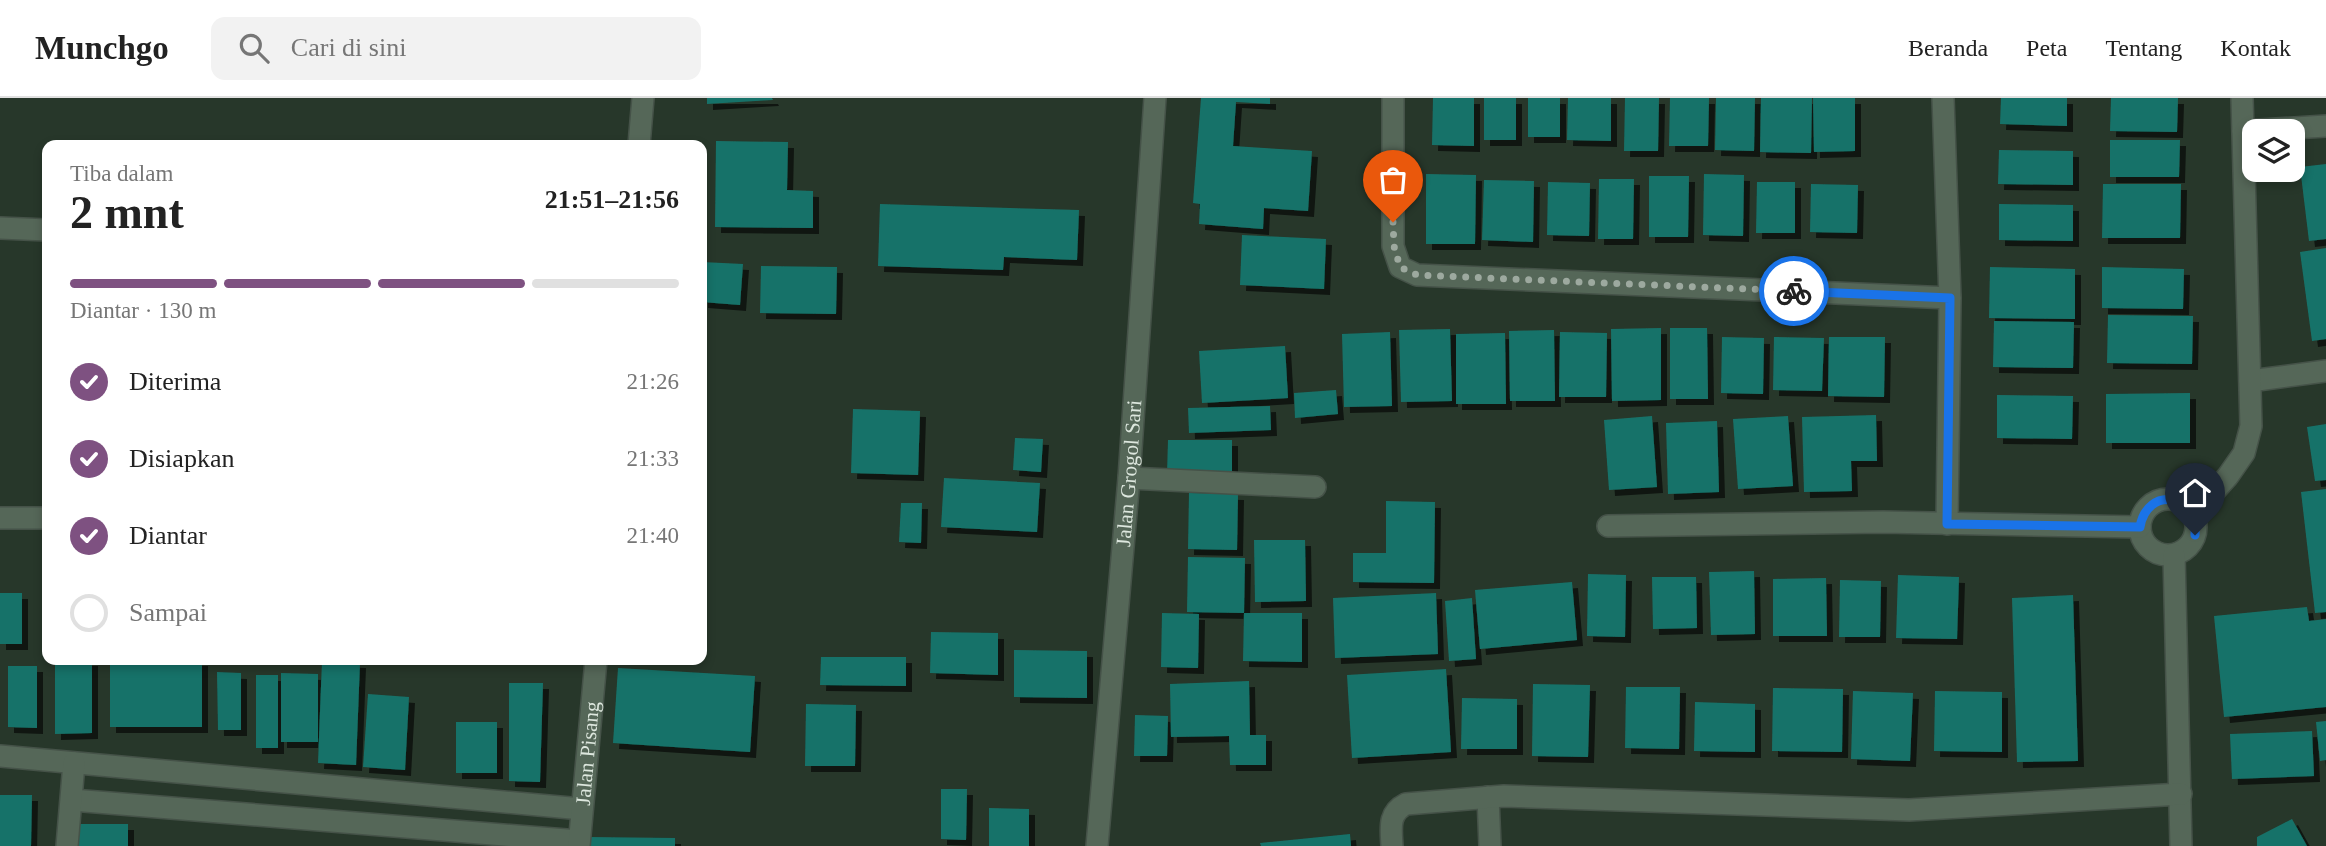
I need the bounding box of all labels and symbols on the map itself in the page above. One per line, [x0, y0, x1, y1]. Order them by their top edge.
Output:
pin [1363, 150, 1423, 222]
courier [1759, 256, 1829, 326]
street label: Jalan Grogol Sari [1111, 399, 1146, 548]
pin [2165, 463, 2225, 535]
street label: Jalan Pisang [571, 700, 604, 807]

